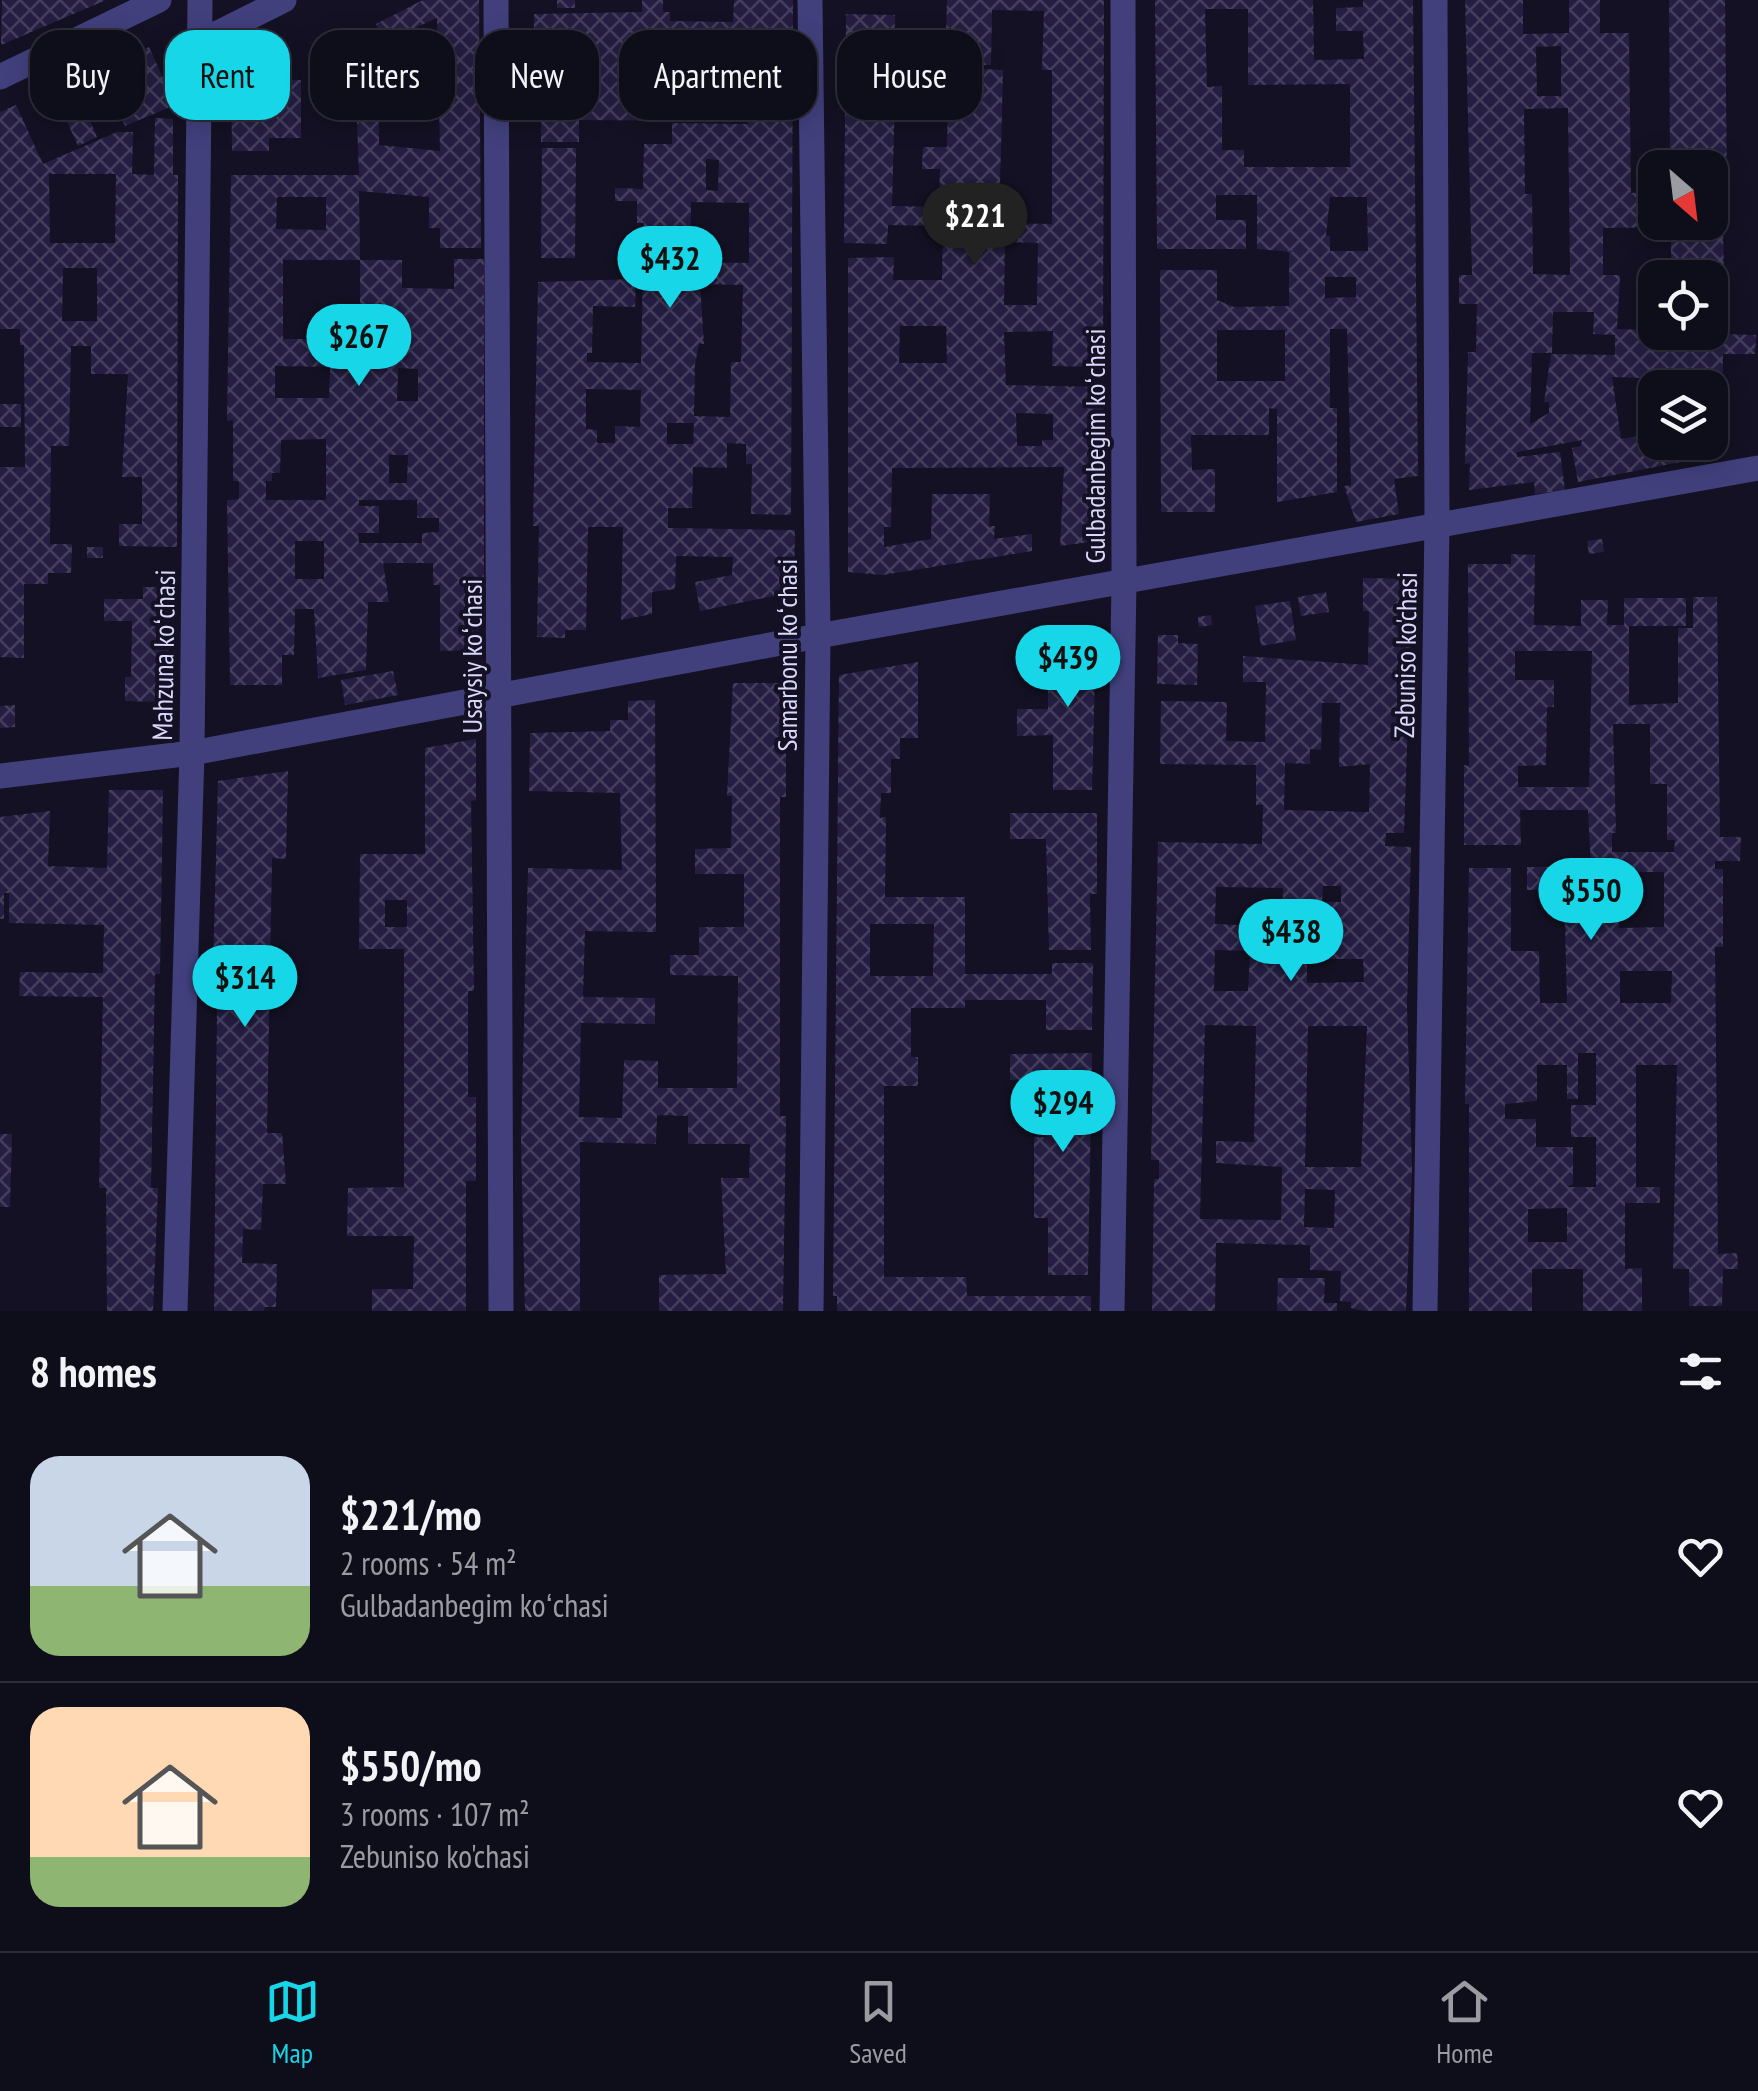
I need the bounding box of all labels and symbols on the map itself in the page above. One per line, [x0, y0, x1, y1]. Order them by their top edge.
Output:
north arrow [1638, 150, 1728, 240]
pin: $221 [916, 183, 1034, 268]
pin: $432 [611, 226, 729, 311]
pin: $267 [300, 304, 418, 389]
street label: Gulbadanbegim koʻchasi [1076, 328, 1113, 564]
street label: Samarbonu koʻchasi [768, 559, 805, 751]
street label: Mahzuna koʻchasi [143, 569, 183, 741]
street label: Zebuniso ko'chasi [1385, 572, 1425, 738]
street label: Usaysiy koʻchasi [453, 579, 490, 733]
pin: $439 [1009, 625, 1127, 710]
pin: $550 [1532, 858, 1650, 943]
pin: $438 [1232, 899, 1350, 984]
pin: $314 [186, 945, 304, 1030]
pin: $294 [1004, 1070, 1122, 1155]

